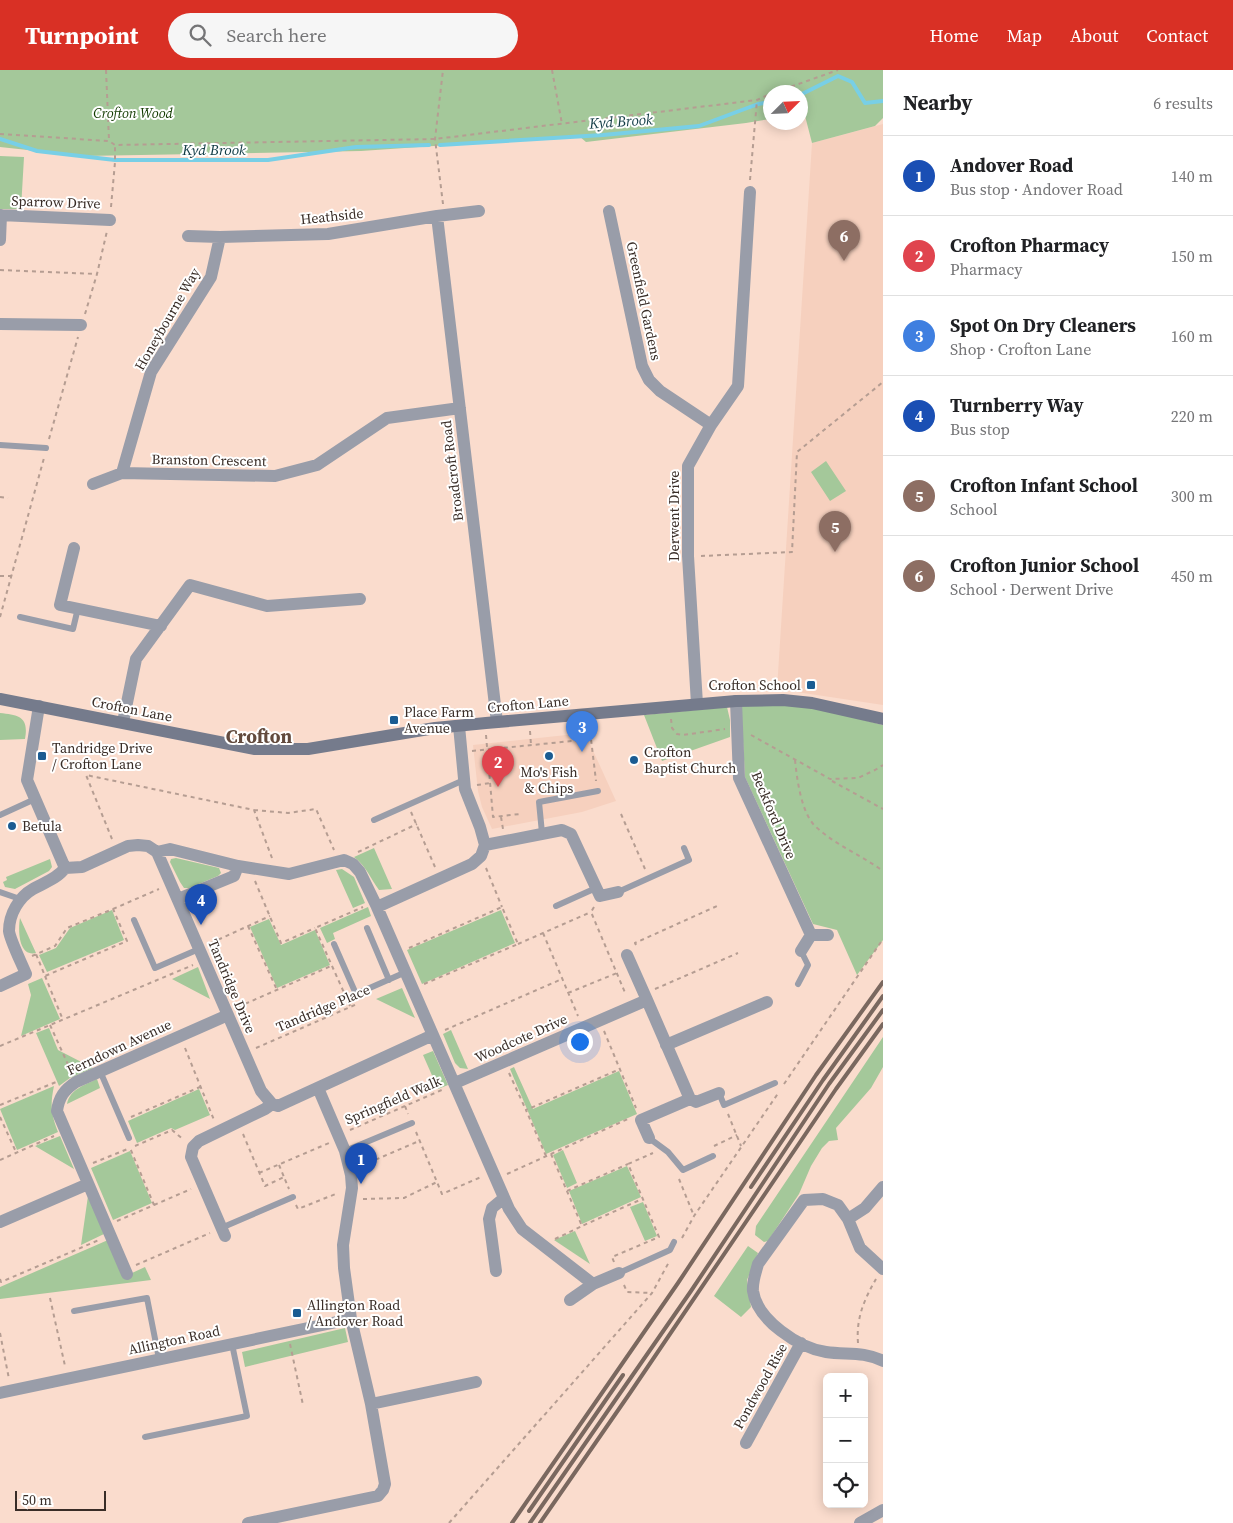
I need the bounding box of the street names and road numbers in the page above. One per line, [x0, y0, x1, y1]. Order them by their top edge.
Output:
street label: Sparrow Drive [11, 190, 101, 214]
street label: Heathside [300, 203, 364, 229]
street label: Greenfield Gardens [622, 240, 666, 362]
street label: Honeybourne Way [129, 263, 205, 374]
street label: Broadcroft Road [436, 419, 468, 523]
street label: Branston Crescent [151, 449, 267, 471]
street label: Derwent Drive [664, 471, 684, 561]
street label: Crofton Lane [486, 690, 570, 718]
street label: Crofton Lane [90, 691, 174, 727]
street label: Beckford Drive [747, 768, 801, 862]
street label: Tandridge Drive [203, 936, 261, 1036]
street label: Tandridge Place [273, 979, 373, 1037]
street label: Woodcote Drive [472, 1009, 570, 1067]
street label: Ferndown Avenue [64, 1014, 174, 1080]
street label: Springfield Walk [342, 1071, 445, 1129]
street label: Allington Road [126, 1321, 222, 1359]
street label: Pondwood Rise [728, 1339, 792, 1433]

